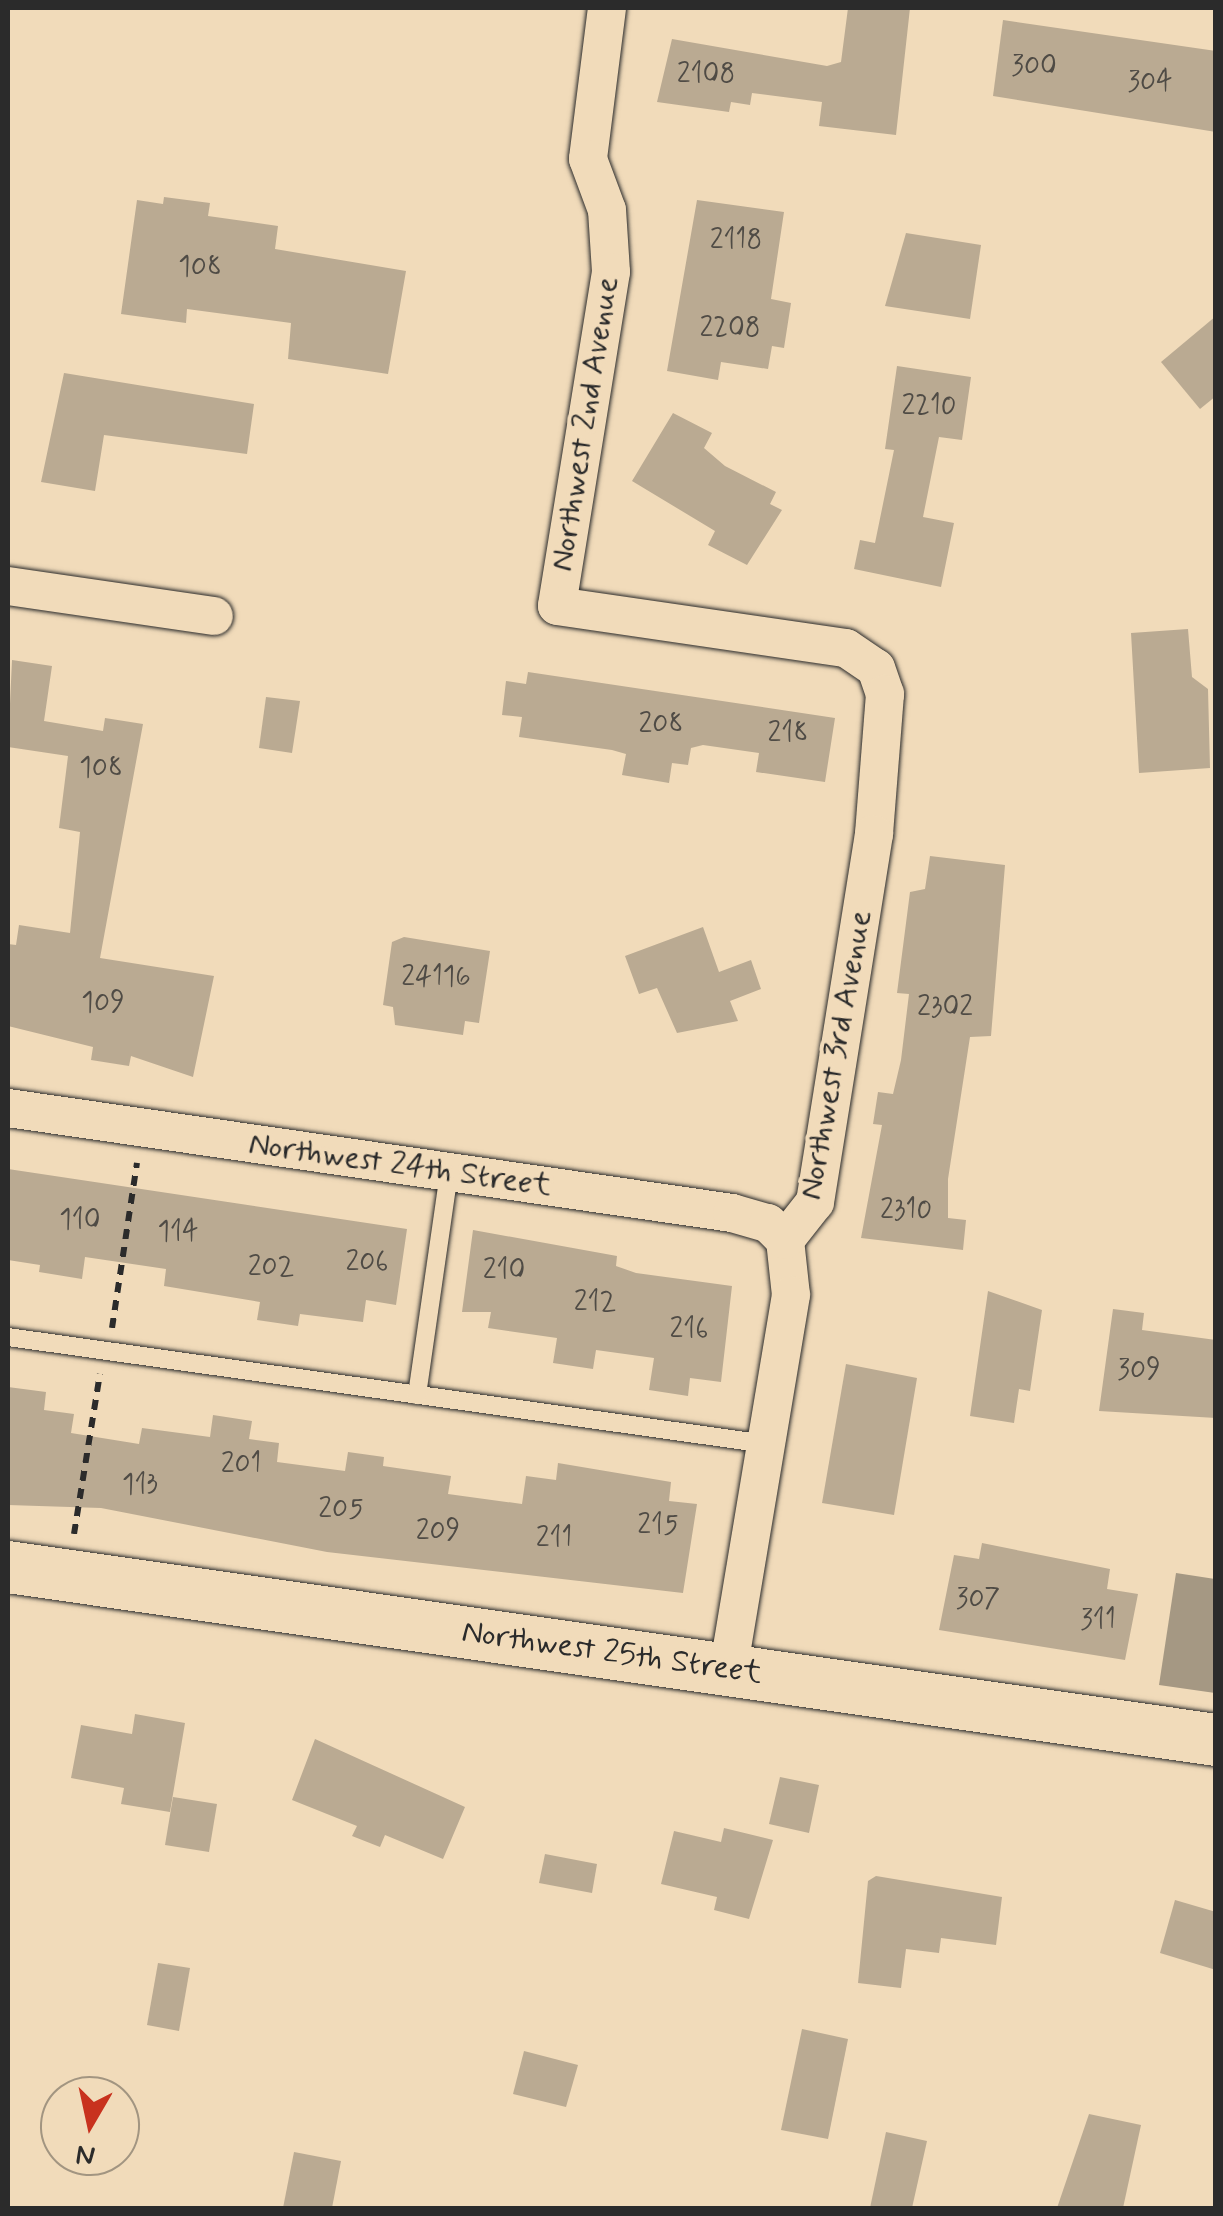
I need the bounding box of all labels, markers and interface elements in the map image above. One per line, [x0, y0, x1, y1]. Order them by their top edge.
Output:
house number: 300 [1011, 50, 1057, 84]
house number: 2108 [677, 58, 735, 92]
house number: 304 [1127, 66, 1173, 100]
house number: 2118 [710, 224, 762, 258]
house number: 108 [178, 251, 222, 285]
street label: Northwest 2nd Avenue [543, 273, 627, 575]
house number: 2208 [699, 312, 761, 346]
house number: 2210 [901, 390, 957, 424]
house number: 208 [639, 708, 683, 742]
house number: 218 [768, 717, 808, 751]
house number: 108 [79, 752, 123, 786]
street label: Northwest 3rd Avenue [791, 906, 881, 1204]
house number: 24116 [401, 961, 471, 995]
house number: 109 [81, 987, 125, 1021]
house number: 2302 [917, 991, 973, 1025]
street label: Northwest 24th Street [246, 1125, 554, 1205]
house number: 2310 [880, 1194, 932, 1228]
house number: 110 [59, 1204, 101, 1238]
house number: 114 [157, 1216, 199, 1250]
house number: 206 [346, 1246, 388, 1280]
house number: 202 [248, 1251, 294, 1285]
house number: 210 [483, 1254, 525, 1288]
house number: 212 [574, 1286, 616, 1320]
house number: 216 [670, 1313, 708, 1347]
house number: 309 [1117, 1354, 1161, 1388]
house number: 201 [221, 1448, 261, 1482]
house number: 113 [122, 1469, 158, 1503]
house number: 205 [318, 1493, 364, 1527]
house number: 215 [637, 1509, 679, 1543]
house number: 209 [416, 1515, 460, 1549]
house number: 211 [536, 1522, 572, 1556]
house number: 307 [956, 1583, 1000, 1617]
house number: 311 [1080, 1604, 1116, 1638]
street label: Northwest 25th Street [459, 1613, 765, 1693]
north arrow [40, 2076, 140, 2176]
text: N [73, 2134, 98, 2174]

